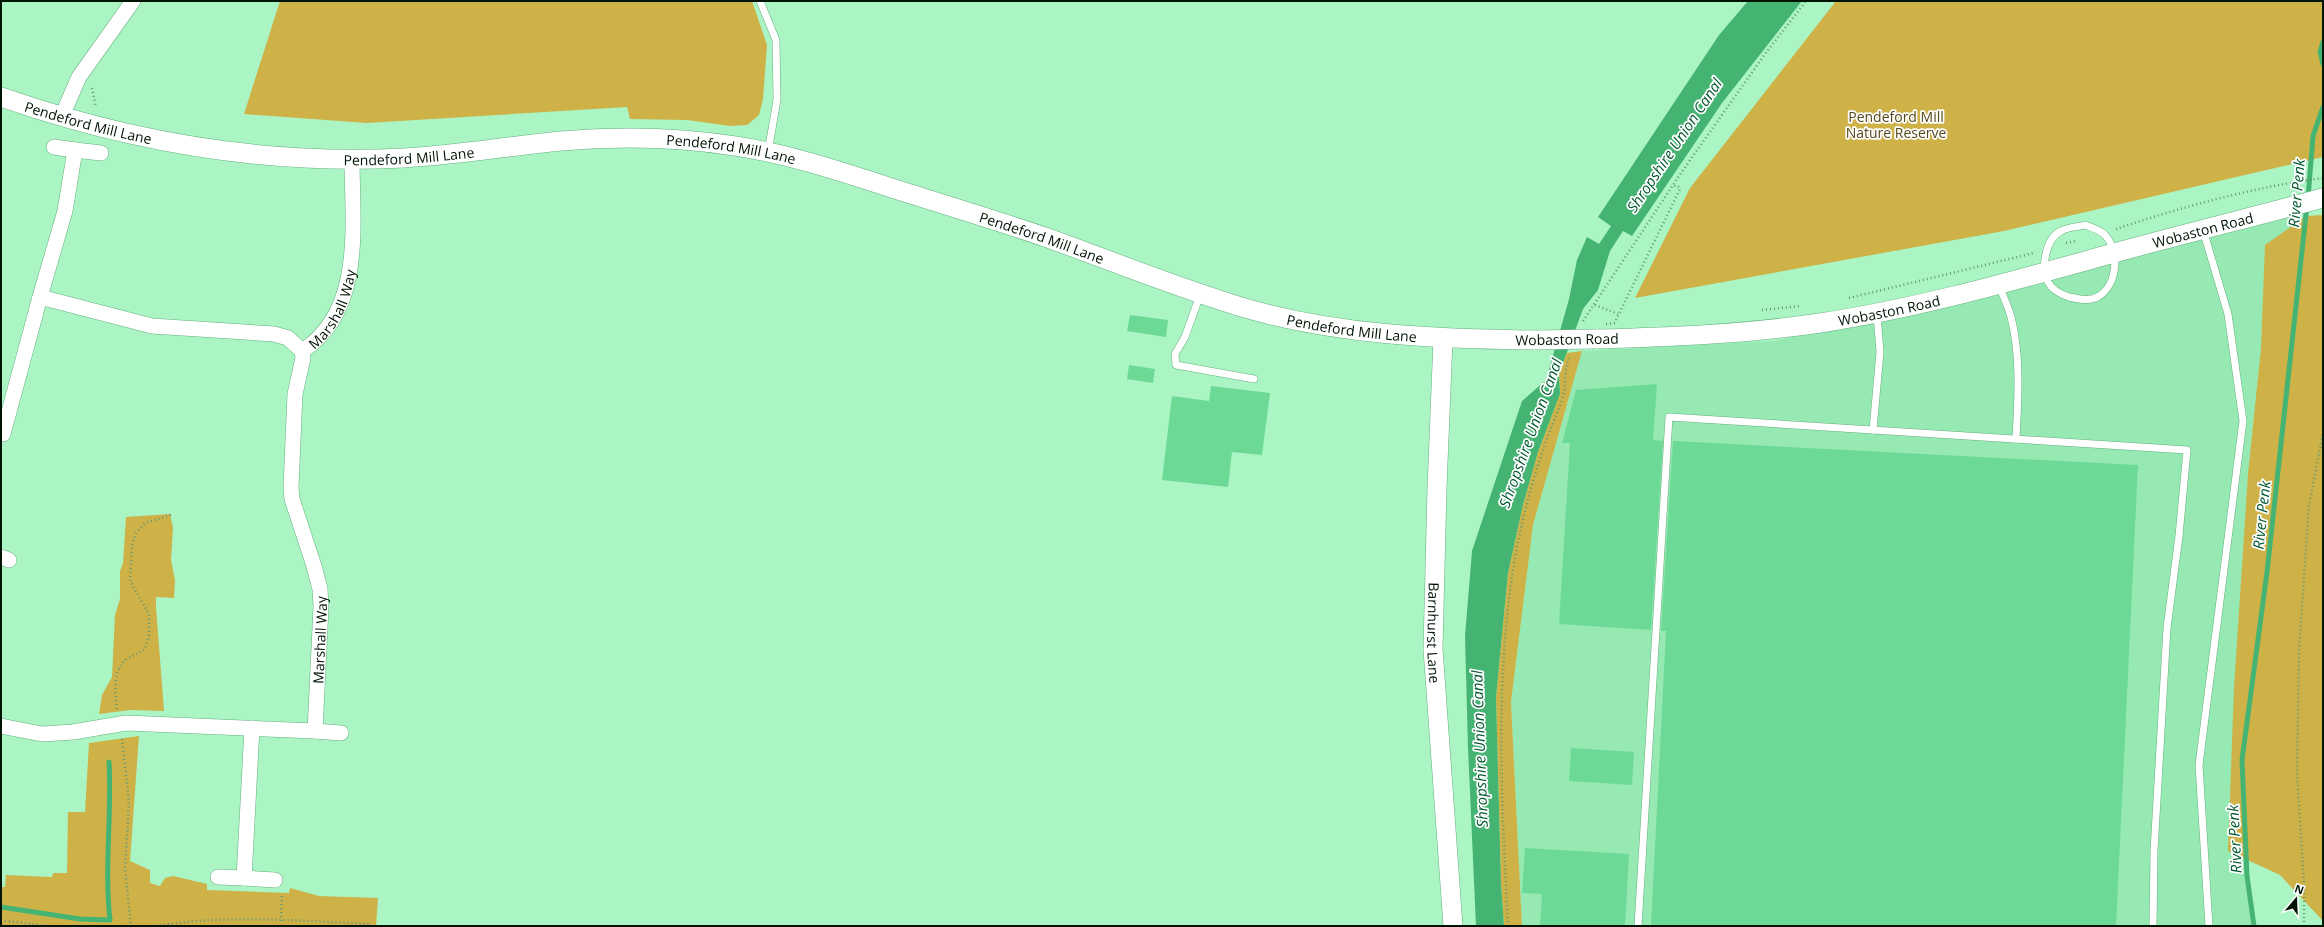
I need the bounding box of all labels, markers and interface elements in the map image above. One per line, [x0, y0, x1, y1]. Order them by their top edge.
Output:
water label: Shropshire Union Canal [1622, 73, 1727, 216]
street label: Pendeford Mill Lane [22, 96, 154, 148]
park label: Pendeford Mill Nature Reserve [1846, 107, 1946, 142]
street label: Pendeford Mill Lane [666, 129, 798, 168]
street label: Pendeford Mill Lane [343, 142, 475, 169]
water label: River Penk [2283, 157, 2309, 228]
street label: Pendeford Mill Lane [977, 207, 1107, 268]
street label: Wobaston Road [2150, 207, 2255, 252]
street label: Marshall Way [304, 267, 359, 352]
street label: Wobaston Road [1837, 290, 1942, 329]
street label: Pendeford Mill Lane [1285, 309, 1418, 346]
street label: Wobaston Road [1515, 329, 1619, 349]
water label: Shropshire Union Canal [1494, 355, 1567, 510]
water label: River Penk [2247, 479, 2275, 550]
street label: Barnhurst Lane [1423, 582, 1445, 684]
street label: Marshall Way [308, 595, 331, 684]
water label: Shropshire Union Canal [1466, 669, 1492, 828]
water label: River Penk [2222, 804, 2246, 874]
north arrow [2276, 879, 2316, 919]
text: N [2293, 881, 2306, 898]

